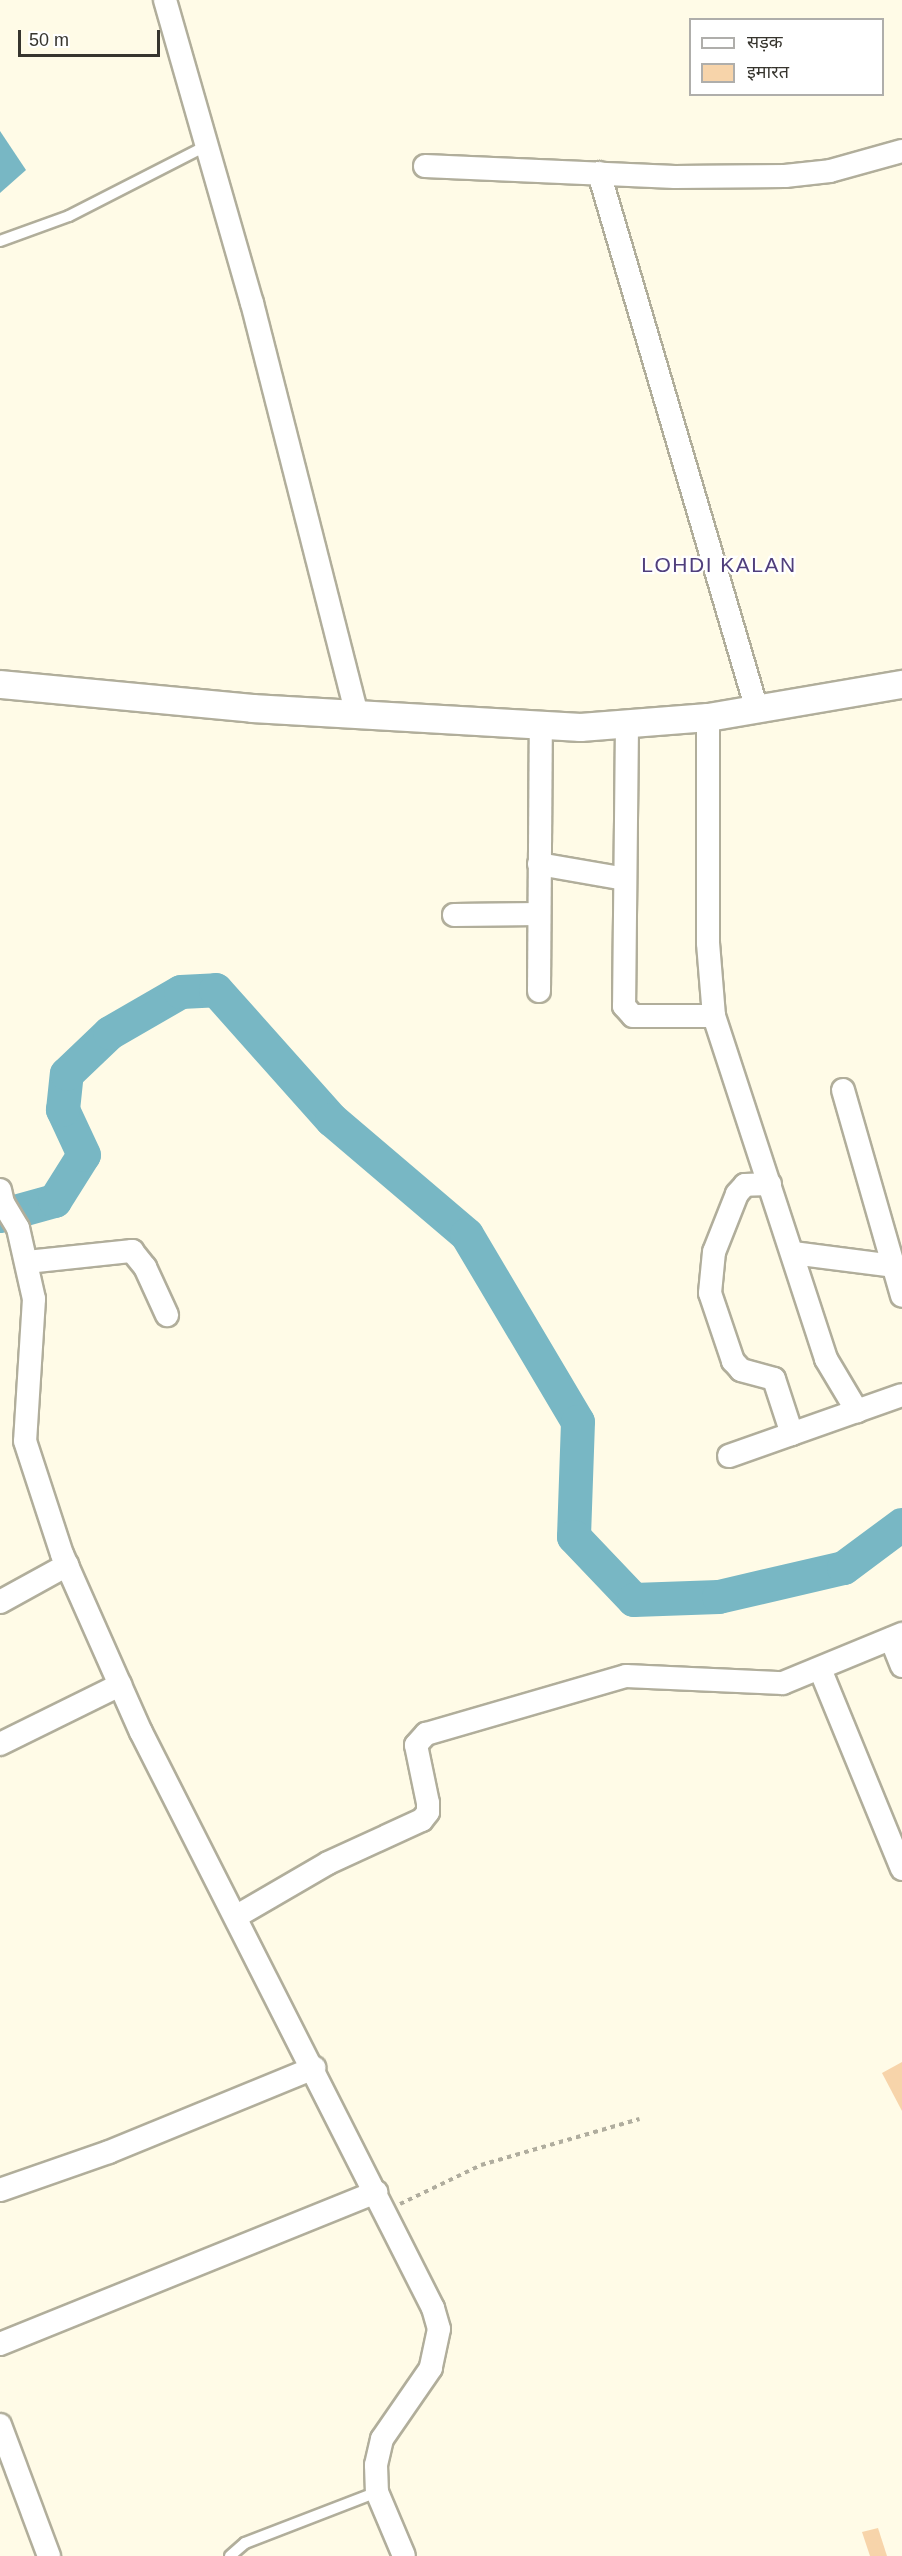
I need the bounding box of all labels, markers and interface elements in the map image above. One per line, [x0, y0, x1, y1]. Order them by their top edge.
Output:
scale bar [21, 18, 164, 56]
legend [689, 18, 884, 96]
text: 50 m [29, 30, 69, 50]
text: सड़क [747, 32, 783, 52]
text: इमारत [747, 62, 789, 82]
district label: LOHDI KALAN [641, 552, 797, 578]

